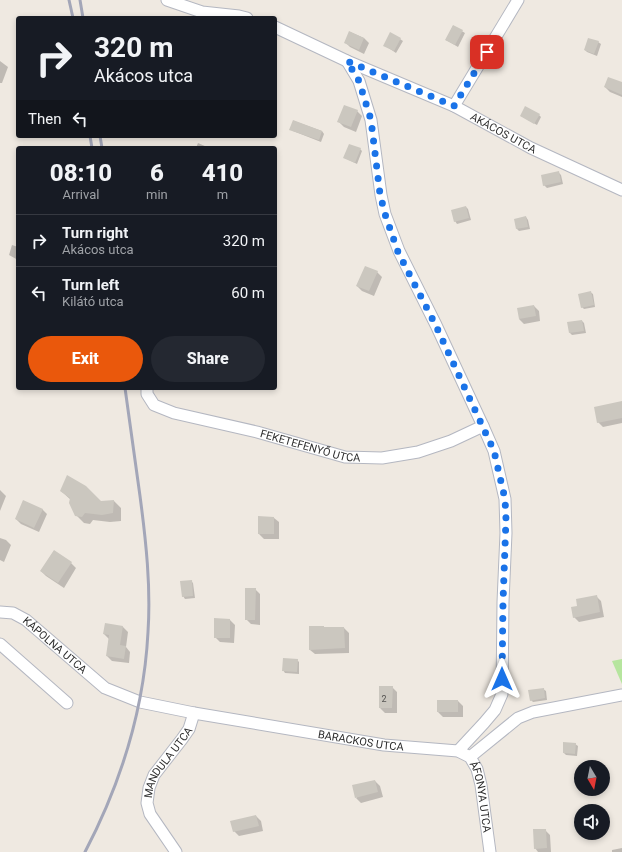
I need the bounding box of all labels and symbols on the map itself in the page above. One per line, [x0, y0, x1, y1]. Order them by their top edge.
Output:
pin [470, 35, 504, 69]
street label: AKÁCOS UTCA [468, 110, 539, 156]
street label: FEKETEFENYŐ UTCA [259, 427, 361, 464]
street label: KÁPOLNA UTCA [20, 614, 90, 677]
position arrow [481, 658, 523, 700]
house number: 2 [381, 694, 387, 704]
street label: MANDULA UTCA [141, 724, 195, 799]
street label: BARACKOS UTCA [317, 727, 405, 753]
street label: ÁFONYA UTCA [467, 759, 494, 834]
north arrow [574, 760, 610, 796]

